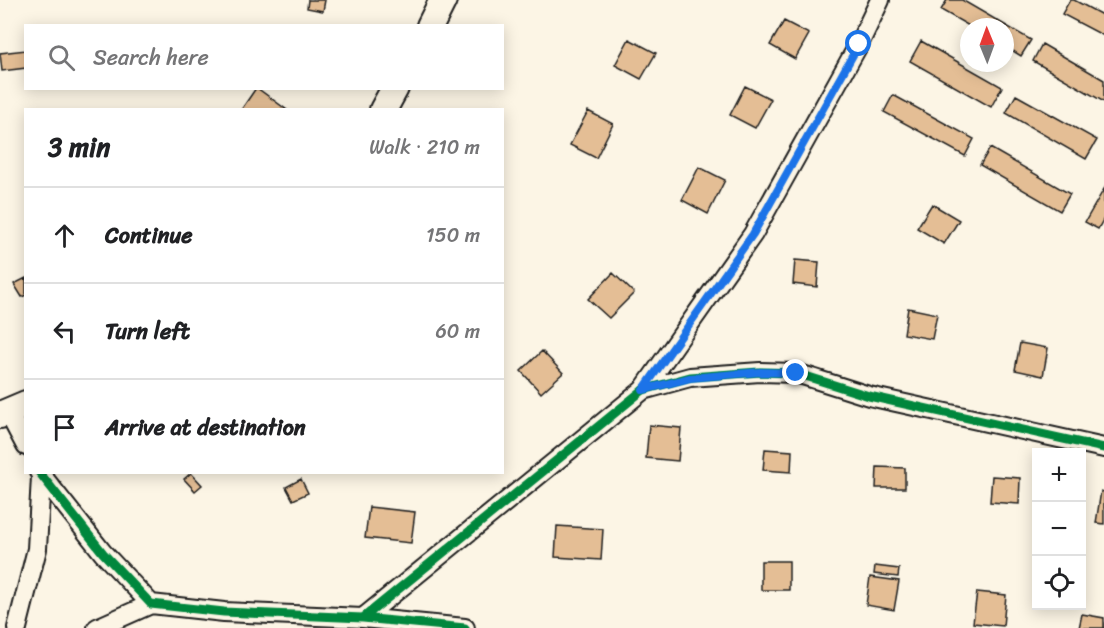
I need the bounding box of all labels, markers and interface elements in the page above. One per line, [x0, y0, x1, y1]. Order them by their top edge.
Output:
north arrow [960, 18, 1014, 72]
search box [24, 24, 504, 90]
route start [845, 30, 871, 56]
text: Search here [93, 38, 209, 77]
icon: search [45, 41, 78, 74]
text: 3 min [48, 124, 110, 170]
text: Walk · 210 m [369, 130, 480, 165]
text: Continue [105, 216, 193, 255]
text: 150 m [426, 218, 480, 253]
icon: ahead [48, 219, 81, 252]
text: Turn left [105, 312, 190, 351]
text: 60 m [435, 314, 480, 349]
icon: left [48, 315, 81, 348]
route end [782, 359, 808, 385]
text: Arrive at destination [105, 408, 306, 447]
icon: arrive [48, 411, 81, 444]
map controls [1032, 448, 1086, 610]
button: + [1032, 448, 1086, 502]
button: − [1032, 502, 1086, 556]
button: locate [1032, 556, 1086, 610]

